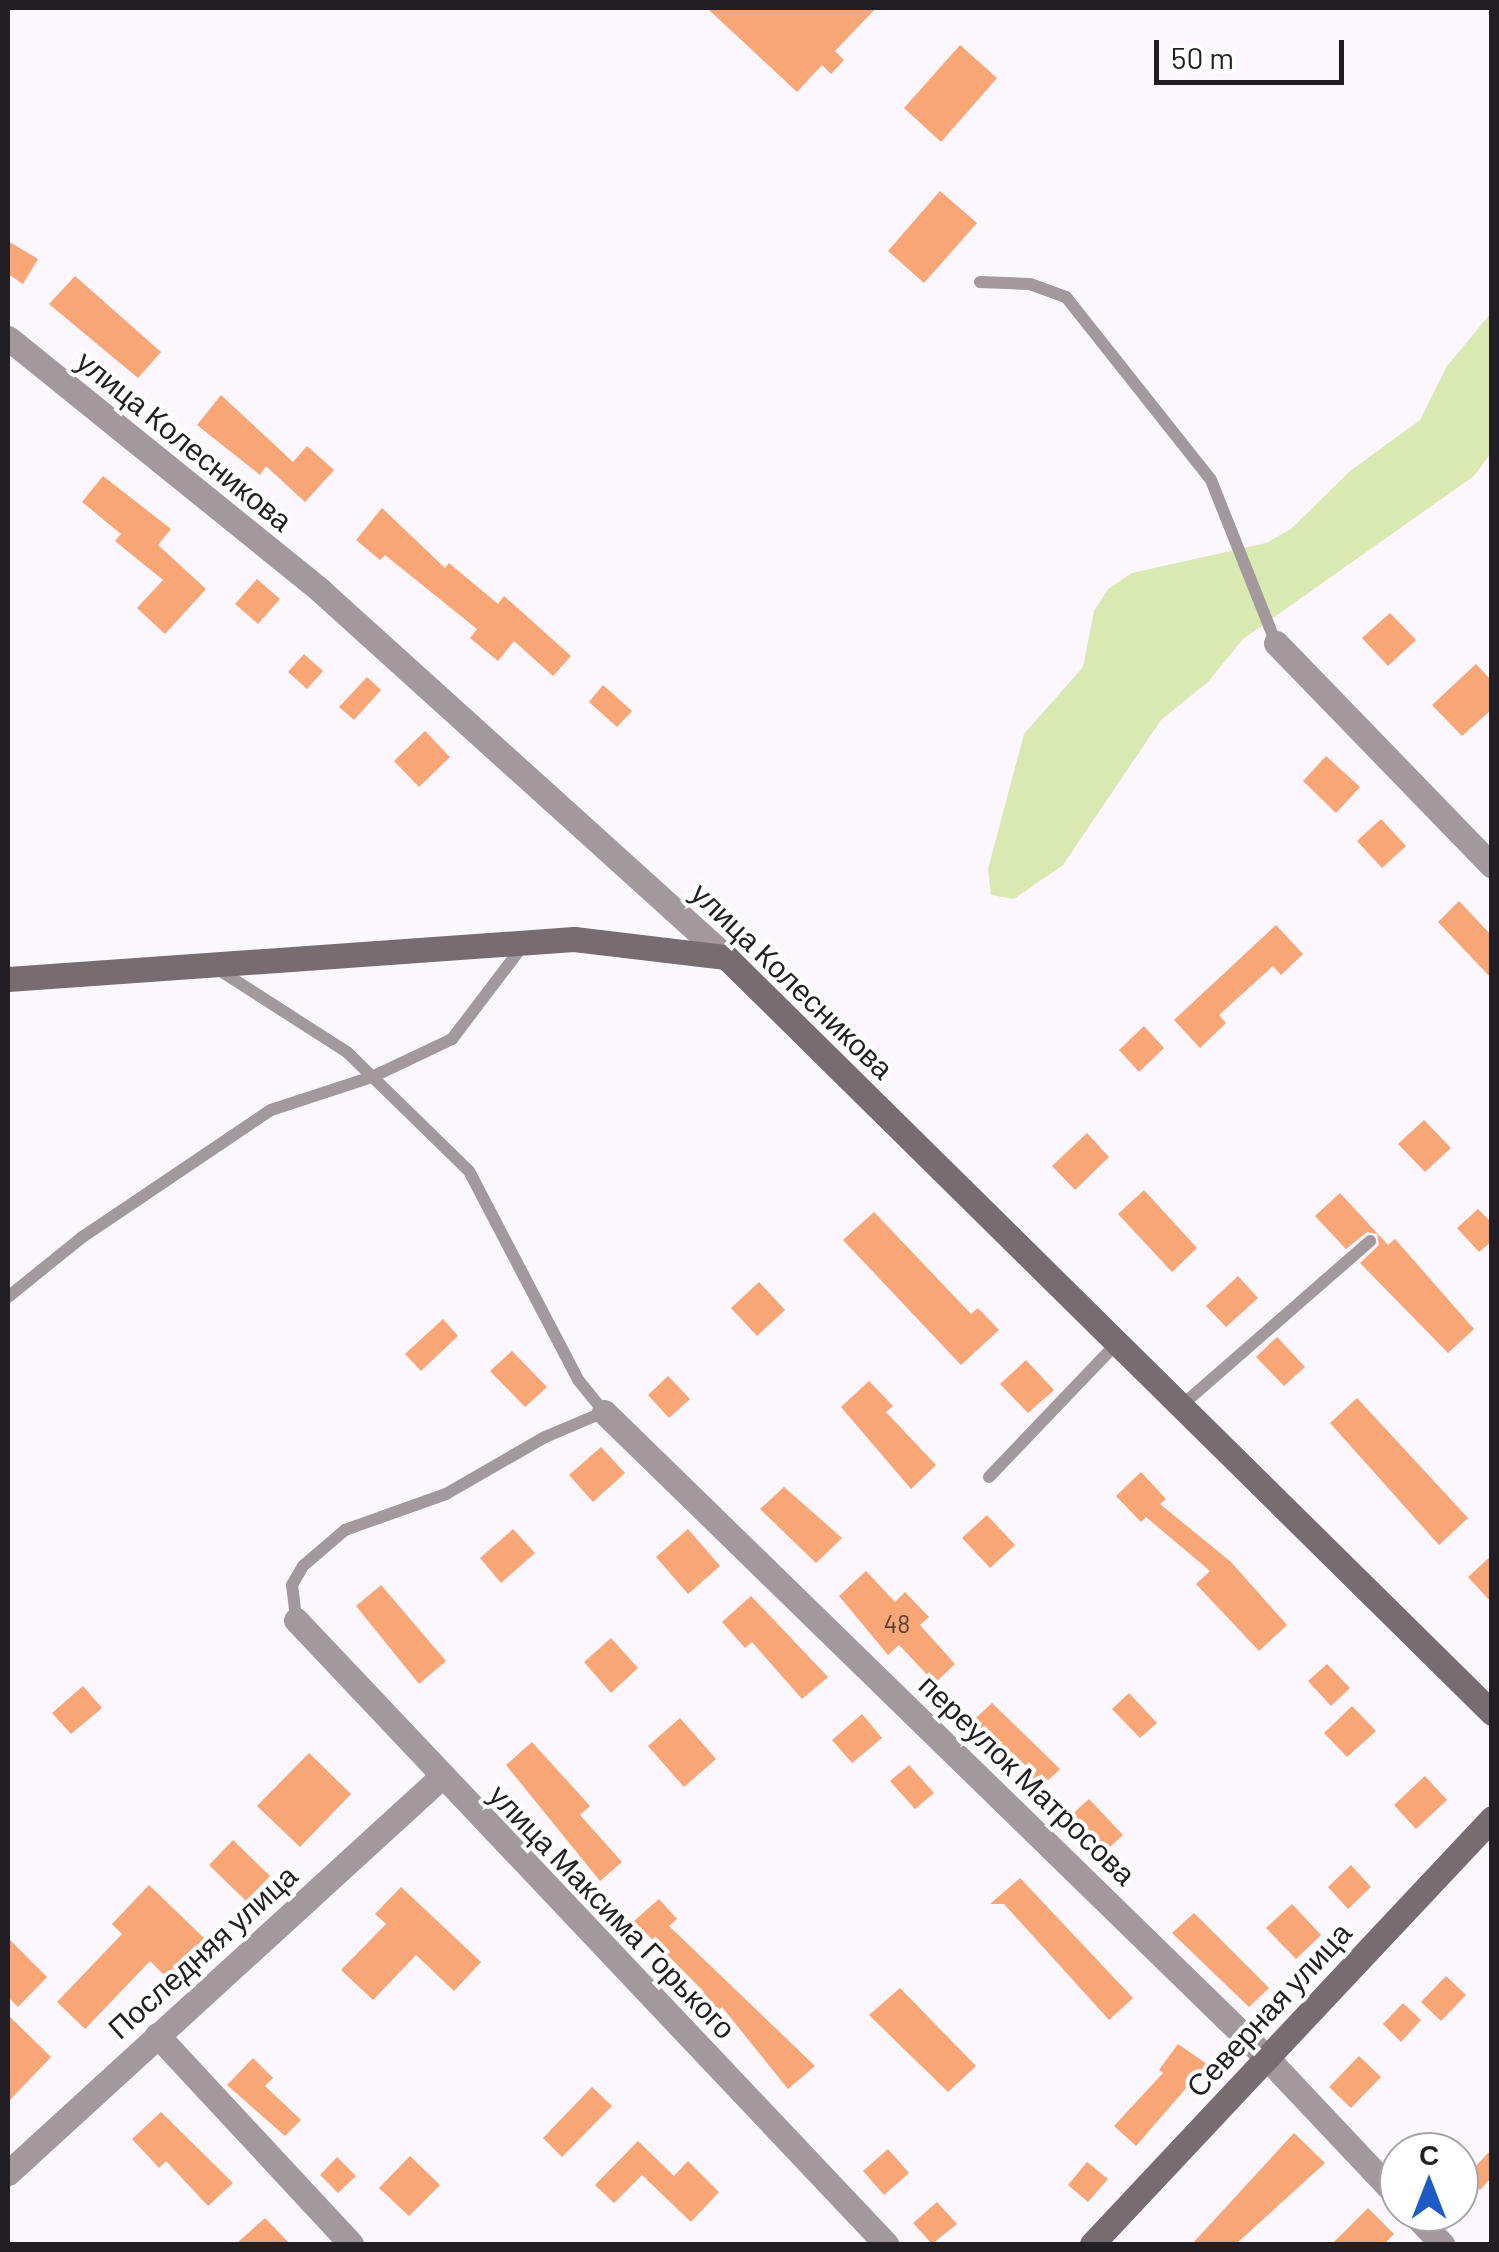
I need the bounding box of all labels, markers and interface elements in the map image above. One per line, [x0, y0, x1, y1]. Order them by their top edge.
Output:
scale bar [1159, 20, 1349, 82]
text: 50 m [1171, 39, 1234, 75]
street label: улица Колесникова [70, 342, 300, 538]
street label: улица Колесникова [684, 874, 902, 1086]
house number: 48 [884, 1608, 910, 1638]
street label: переулок Матросова [912, 1666, 1144, 1892]
street label: улица Максима Горького [482, 1776, 744, 2046]
street label: Последняя улица [100, 1857, 304, 2045]
street label: Северная улица [1178, 1914, 1358, 2104]
north arrow [1379, 2132, 1479, 2232]
text: С [1419, 2137, 1439, 2171]

